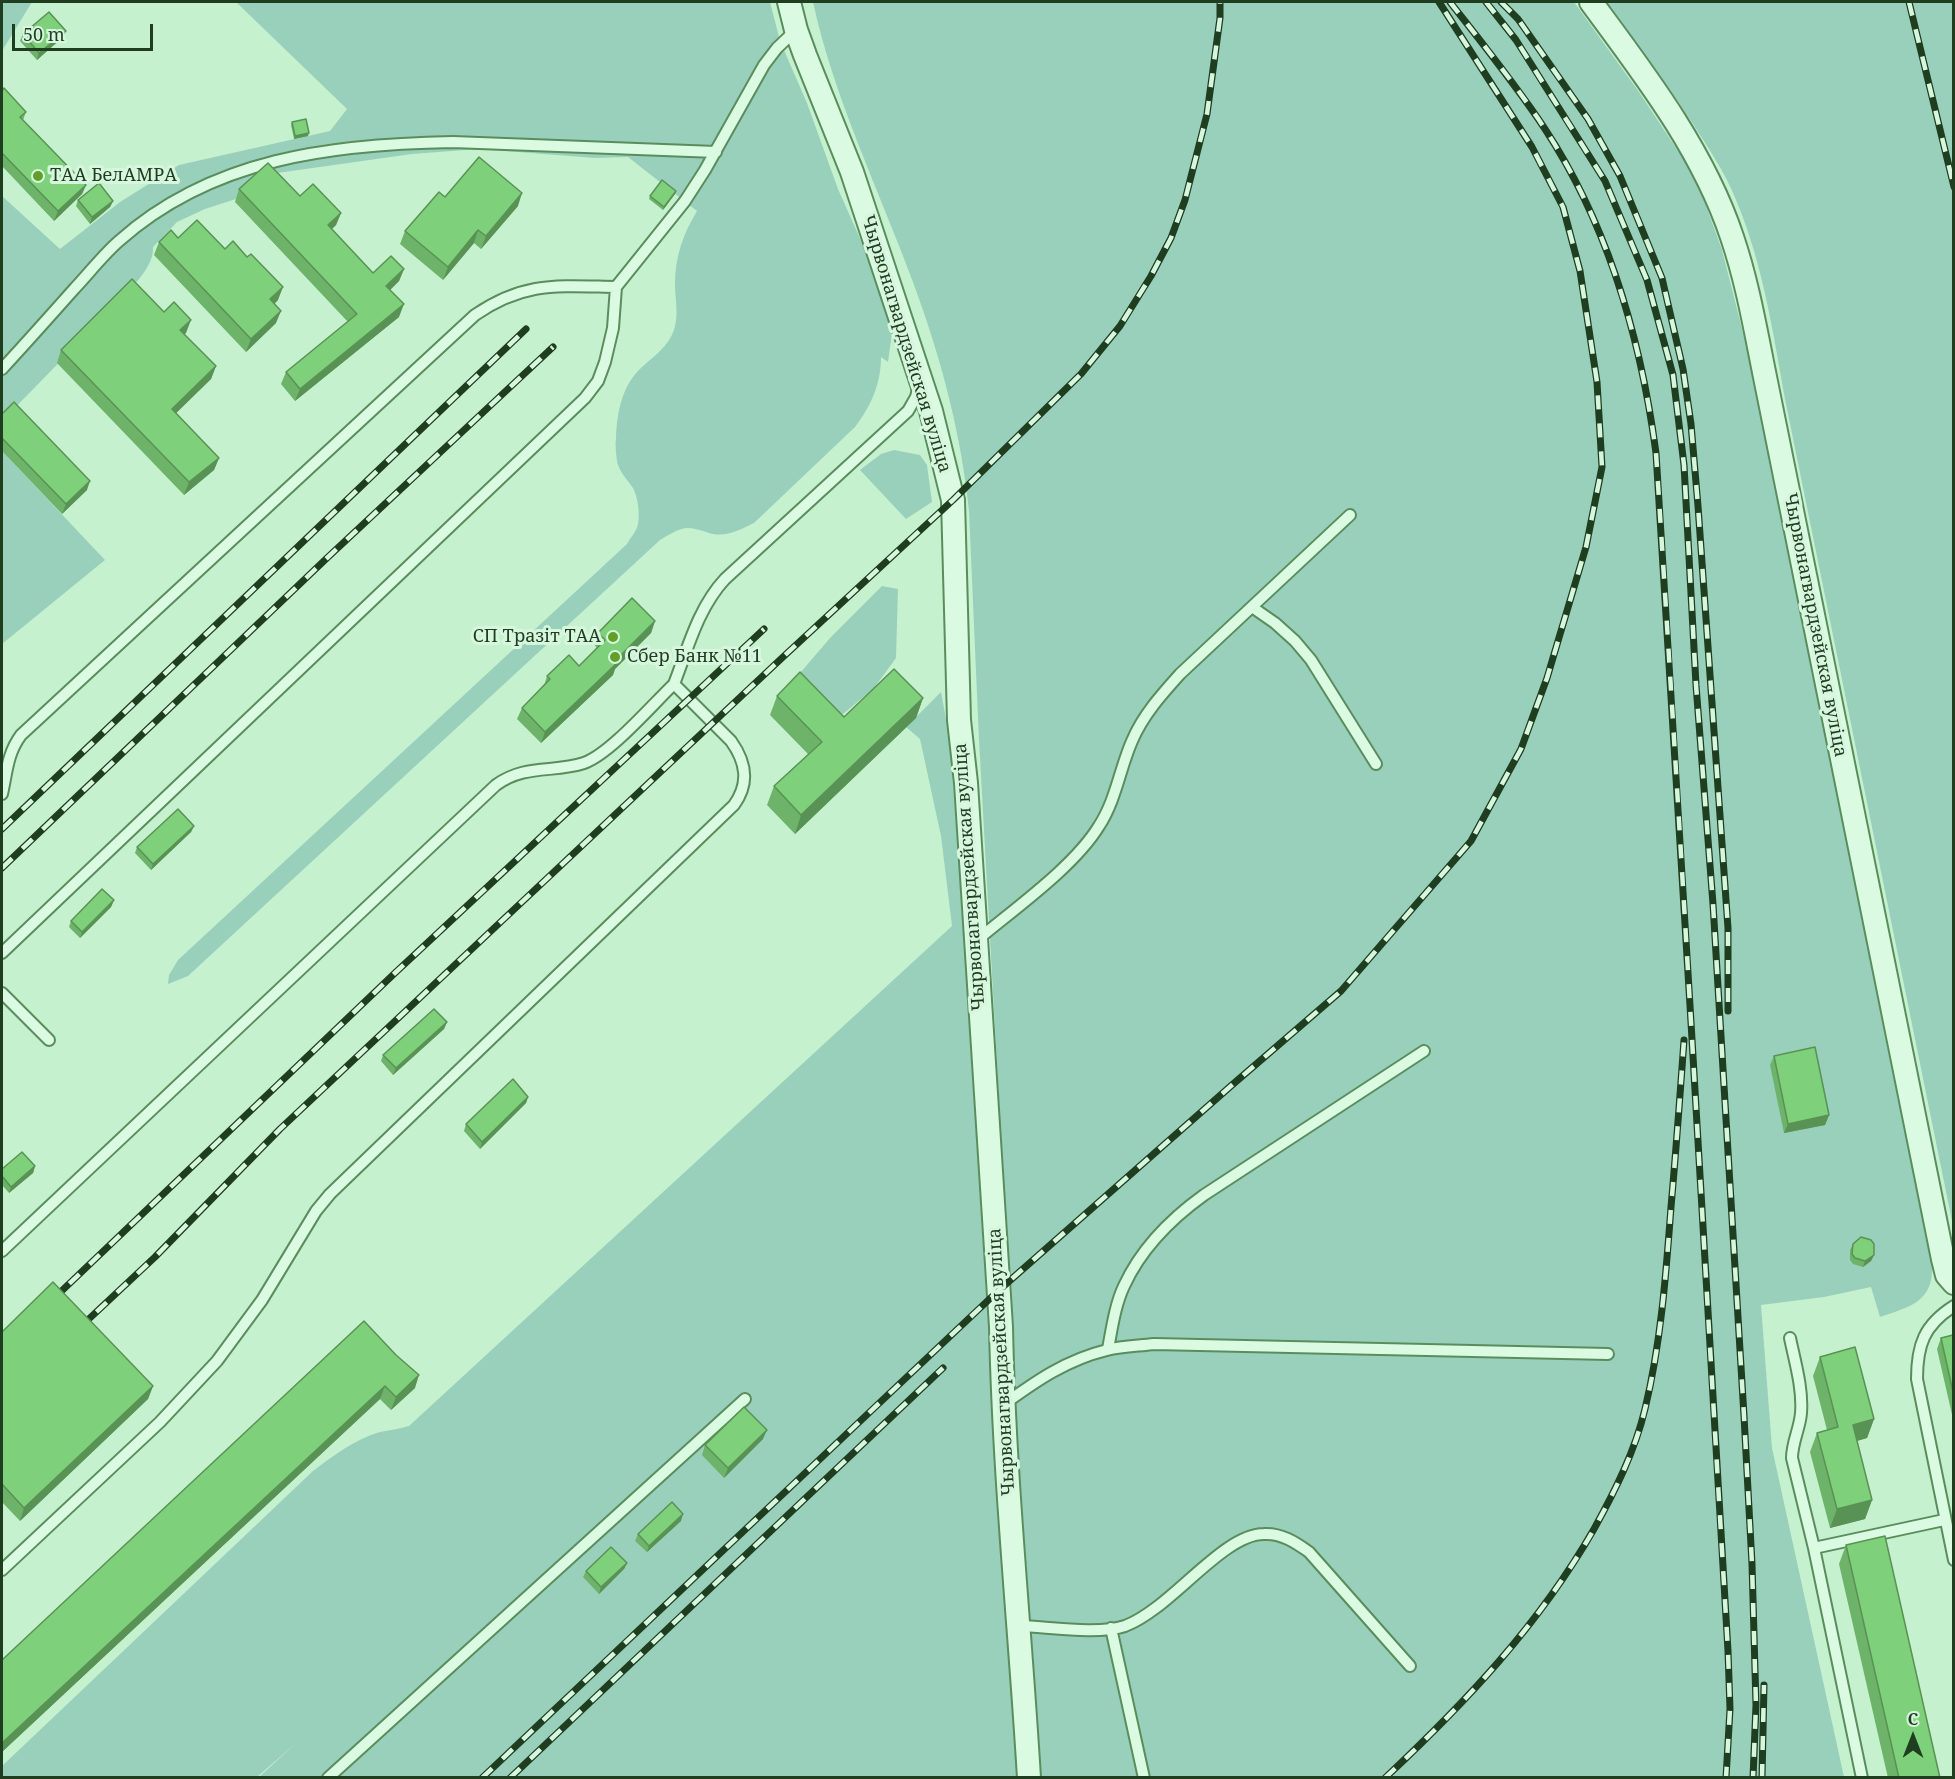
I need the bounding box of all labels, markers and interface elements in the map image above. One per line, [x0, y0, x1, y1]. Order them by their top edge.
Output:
scale bar [15, 12, 156, 50]
text: 50 m [23, 22, 65, 46]
place label: ТАА БелАМРА [50, 165, 177, 187]
marker: ТАА БелАМРА [31, 169, 45, 183]
street label: Чырвонагвардзейская вуліца [856, 212, 956, 476]
street label: Чырвонагвардзейская вуліца [1779, 491, 1851, 759]
place label: СП Тразіт ТАА [473, 626, 601, 648]
marker: СП Тразіт ТАА [606, 630, 620, 644]
place label: Сбер Банк №11 [627, 646, 762, 668]
marker: Сбер Банк №11 [608, 650, 622, 664]
street label: Чырвонагвардзейская вуліца [950, 742, 990, 1012]
street label: Чырвонагвардзейская вуліца [984, 1227, 1020, 1497]
north arrow [1883, 1707, 1943, 1767]
text: С [1908, 1708, 1918, 1730]

